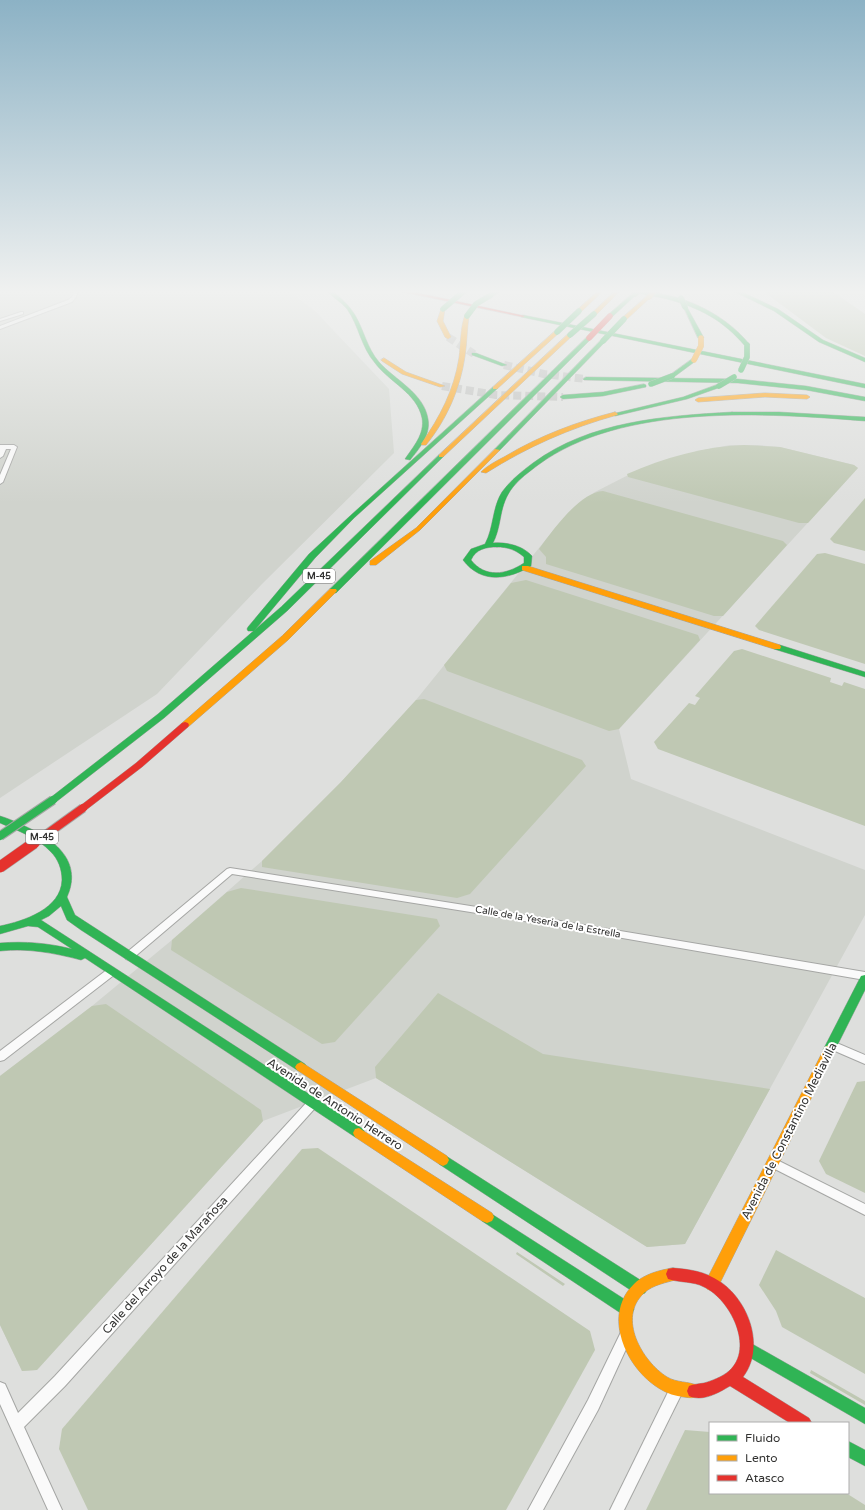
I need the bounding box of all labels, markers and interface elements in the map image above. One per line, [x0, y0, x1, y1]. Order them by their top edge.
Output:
road number: M-45 [303, 569, 335, 583]
road number: M-45 [26, 830, 58, 844]
street label: Calle de la Yeseria de la Estrella [474, 903, 622, 941]
street label: Avenida de Constantino Mediavilla [738, 1040, 840, 1222]
street label: Avenida de Antonio Herrero [265, 1055, 405, 1153]
street label: Calle del Arroyo de la Marañosa [99, 1193, 231, 1337]
legend [709, 1422, 849, 1494]
text: Fluido [745, 1431, 780, 1445]
text: Lento [745, 1451, 778, 1465]
text: Atasco [745, 1471, 784, 1485]

